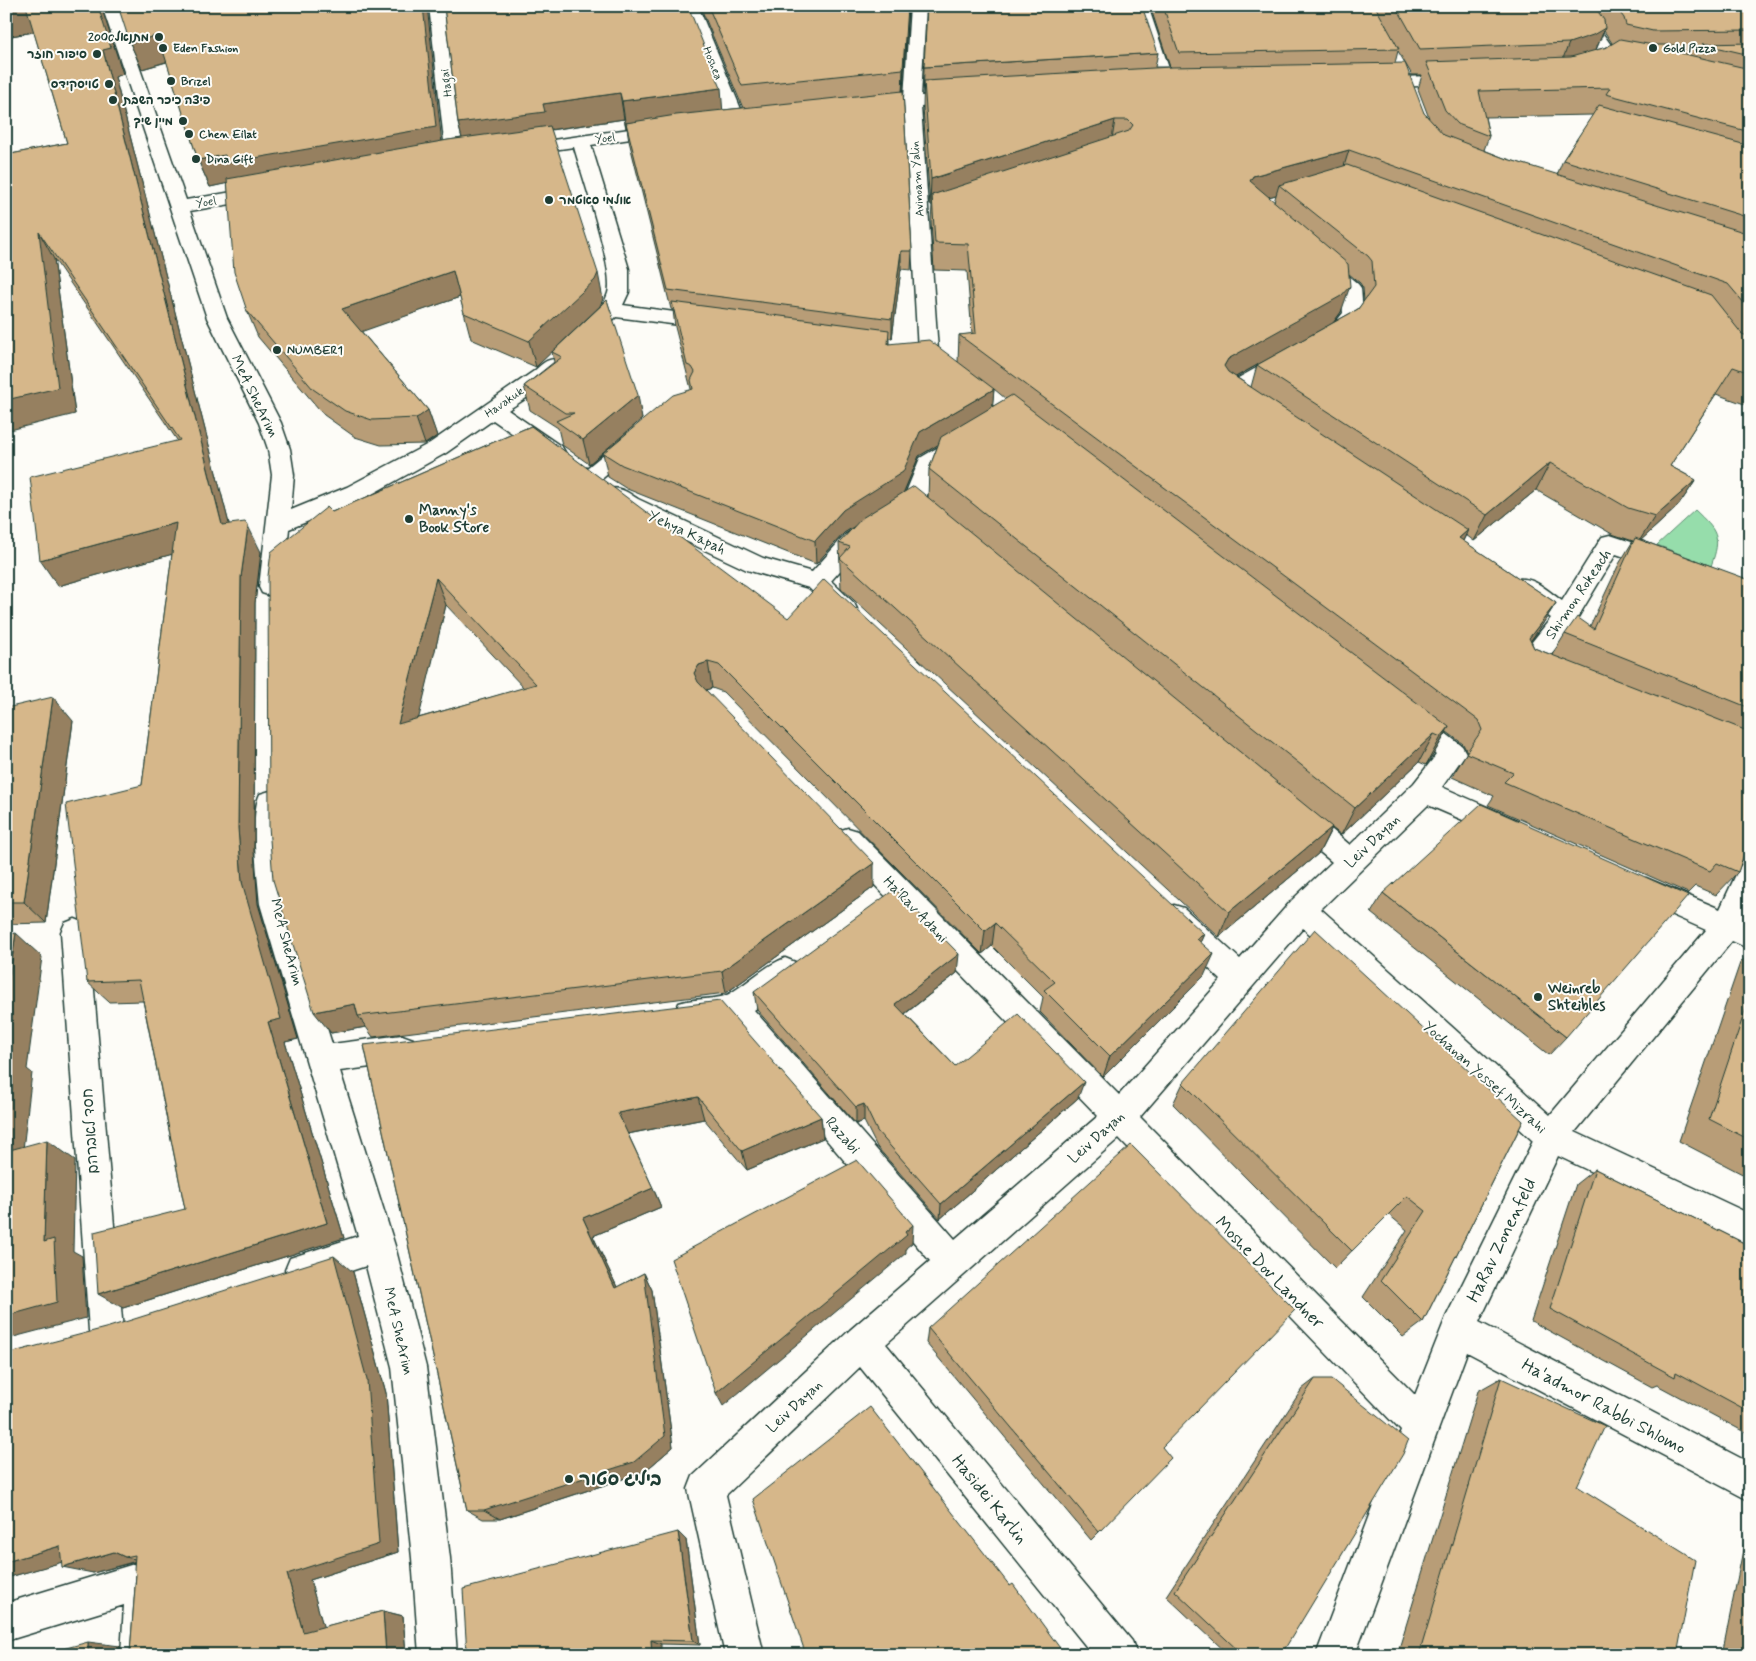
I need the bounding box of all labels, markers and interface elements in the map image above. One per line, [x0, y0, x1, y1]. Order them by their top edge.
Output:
place label: מתנאל2000 [88, 30, 149, 46]
marker: מתנאל2000 [153, 31, 165, 43]
place label: Eden Fashion [173, 41, 238, 57]
place label: Gold Pizza [1663, 41, 1716, 57]
marker: Eden Fashion [157, 42, 169, 54]
marker: Gold Pizza [1647, 42, 1659, 54]
street label: Hoshea [698, 44, 726, 83]
place label: סיפור חוזר [27, 47, 87, 63]
marker: סיפור חוזר [91, 48, 103, 60]
street label: Hagai [437, 68, 458, 98]
place label: Brizel [181, 74, 211, 90]
marker: Brizel [165, 75, 177, 87]
place label: טויסקידס [51, 77, 99, 93]
marker: טויסקידס [103, 78, 115, 90]
place label: פיצה כיכר השבת [122, 93, 211, 109]
marker: פיצה כיכר השבת [107, 94, 119, 106]
place label: מיין שיך [133, 114, 173, 130]
marker: מיין שיך [177, 115, 189, 127]
place label: Chen Eilat [199, 127, 257, 143]
marker: Chen Eilat [183, 128, 195, 140]
street label: Yoel [594, 130, 616, 148]
street label: Avinoam Yalin [907, 141, 929, 217]
place label: Dina Gift [206, 152, 254, 168]
marker: Dina Gift [190, 153, 202, 165]
street label: Yoel [195, 193, 218, 213]
place label: אולמי סאטמר [559, 193, 631, 209]
marker: אולמי סאטמר [543, 194, 555, 206]
place label: NUMBER1 [287, 343, 343, 359]
marker: NUMBER1 [271, 344, 283, 356]
street label: MeA SheArim [225, 352, 283, 441]
street label: Havakuk [482, 384, 527, 422]
place label: Manny's Book Store [419, 501, 490, 538]
street label: Yehya Kapah [644, 506, 729, 560]
marker: Manny's Book Store [403, 513, 415, 525]
street label: Shimon Rokeach [1541, 545, 1617, 644]
street label: Leiv Dayan [1341, 810, 1405, 873]
street label: Ha'Rav Adani [878, 872, 952, 947]
street label: MeA SheArim [265, 896, 307, 988]
place label: Weinreb Shteibles [1547, 979, 1606, 1016]
marker: Weinreb Shteibles [1532, 991, 1544, 1003]
street label: Yochanan Yossef Mizrahi [1418, 1017, 1550, 1139]
street label: חסד לאברהם [78, 1087, 104, 1174]
street label: Leiv Dayan [1064, 1107, 1129, 1169]
street label: Razabi [820, 1113, 864, 1159]
street label: HaRav Zonenfeld [1461, 1174, 1542, 1307]
street label: Moshe Dov Landner [1209, 1211, 1330, 1335]
street label: MeA SheArim [378, 1285, 418, 1377]
street label: Ha'admor Rabbi Shlomo [1517, 1353, 1690, 1460]
street label: Leiv Dayan [762, 1376, 827, 1438]
street label: Hasidei Karlin [946, 1450, 1033, 1549]
place label: ביליג סטור [579, 1468, 662, 1492]
marker: ביליג סטור [563, 1473, 575, 1485]

